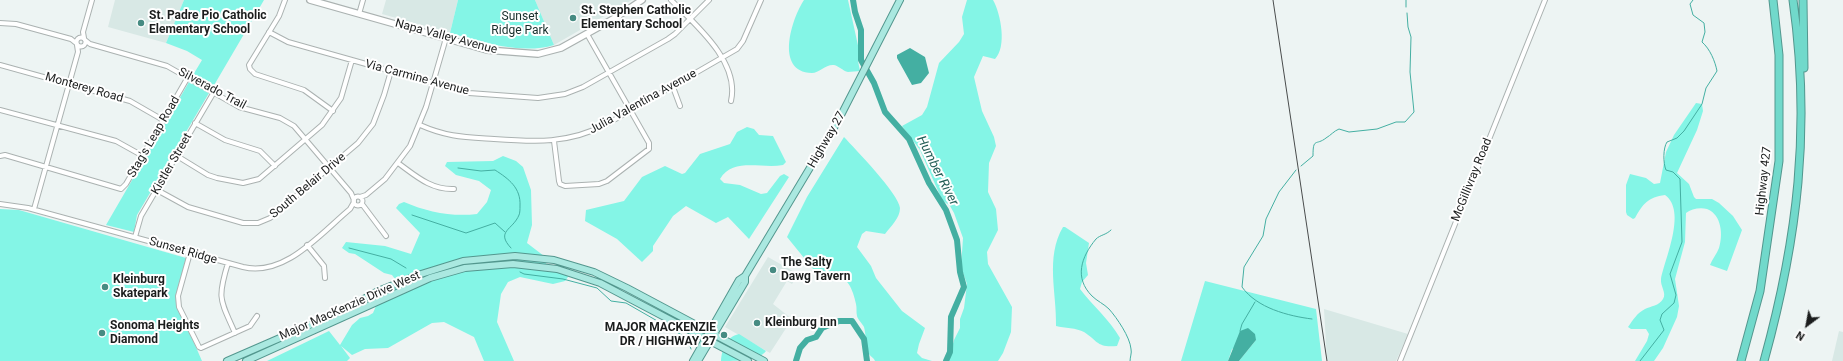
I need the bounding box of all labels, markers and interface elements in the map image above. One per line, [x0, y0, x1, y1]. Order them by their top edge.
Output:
place label: St. Stephen Catholic Elementary School [581, 4, 691, 32]
place label: St. Padre Pio Catholic Elementary School [149, 9, 267, 37]
park label: Sunset Ridge Park [491, 10, 549, 38]
marker: St. Stephen Catholic Elementary School [568, 13, 578, 23]
street label: Napa Valley Avenue [393, 16, 499, 58]
marker: St. Padre Pio Catholic Elementary School [136, 18, 146, 28]
street label: Via Carmine Avenue [363, 57, 471, 99]
street label: Silverado Trail [176, 65, 248, 113]
street label: Julia Valentina Avenue [587, 66, 699, 138]
street label: Monterey Road [43, 70, 125, 106]
street label: Stag's Leap Road [125, 94, 183, 180]
street label: Highway 27 [805, 109, 849, 171]
street label: Kistler Street [149, 131, 195, 197]
water label: Humber River [913, 134, 961, 208]
street label: McGillivray Road [1449, 136, 1495, 224]
street label: Highway 427 [1753, 146, 1775, 216]
street label: South Belair Drive [267, 150, 349, 222]
street label: Sunset Ridge [147, 234, 219, 268]
place label: The Salty Dawg Tavern [781, 256, 850, 284]
marker: The Salty Dawg Tavern [768, 265, 778, 275]
street label: Major MacKenzie Drive West [277, 268, 423, 344]
place label: Kleinburg Skatepark [113, 273, 168, 301]
marker: Kleinburg Skatepark [100, 282, 110, 292]
north arrow [1787, 305, 1827, 345]
place label: Kleinburg Inn [765, 316, 837, 330]
marker: Kleinburg Inn [752, 318, 762, 328]
place label: Sonoma Heights Diamond [110, 319, 199, 347]
place label: MAJOR MACKENZIE DR / HIGHWAY 27 [605, 321, 716, 349]
marker: Sonoma Heights Diamond [97, 328, 107, 338]
text: N [1794, 328, 1807, 343]
marker: MAJOR MACKENZIE DR / HIGHWAY 27 [719, 330, 729, 340]

